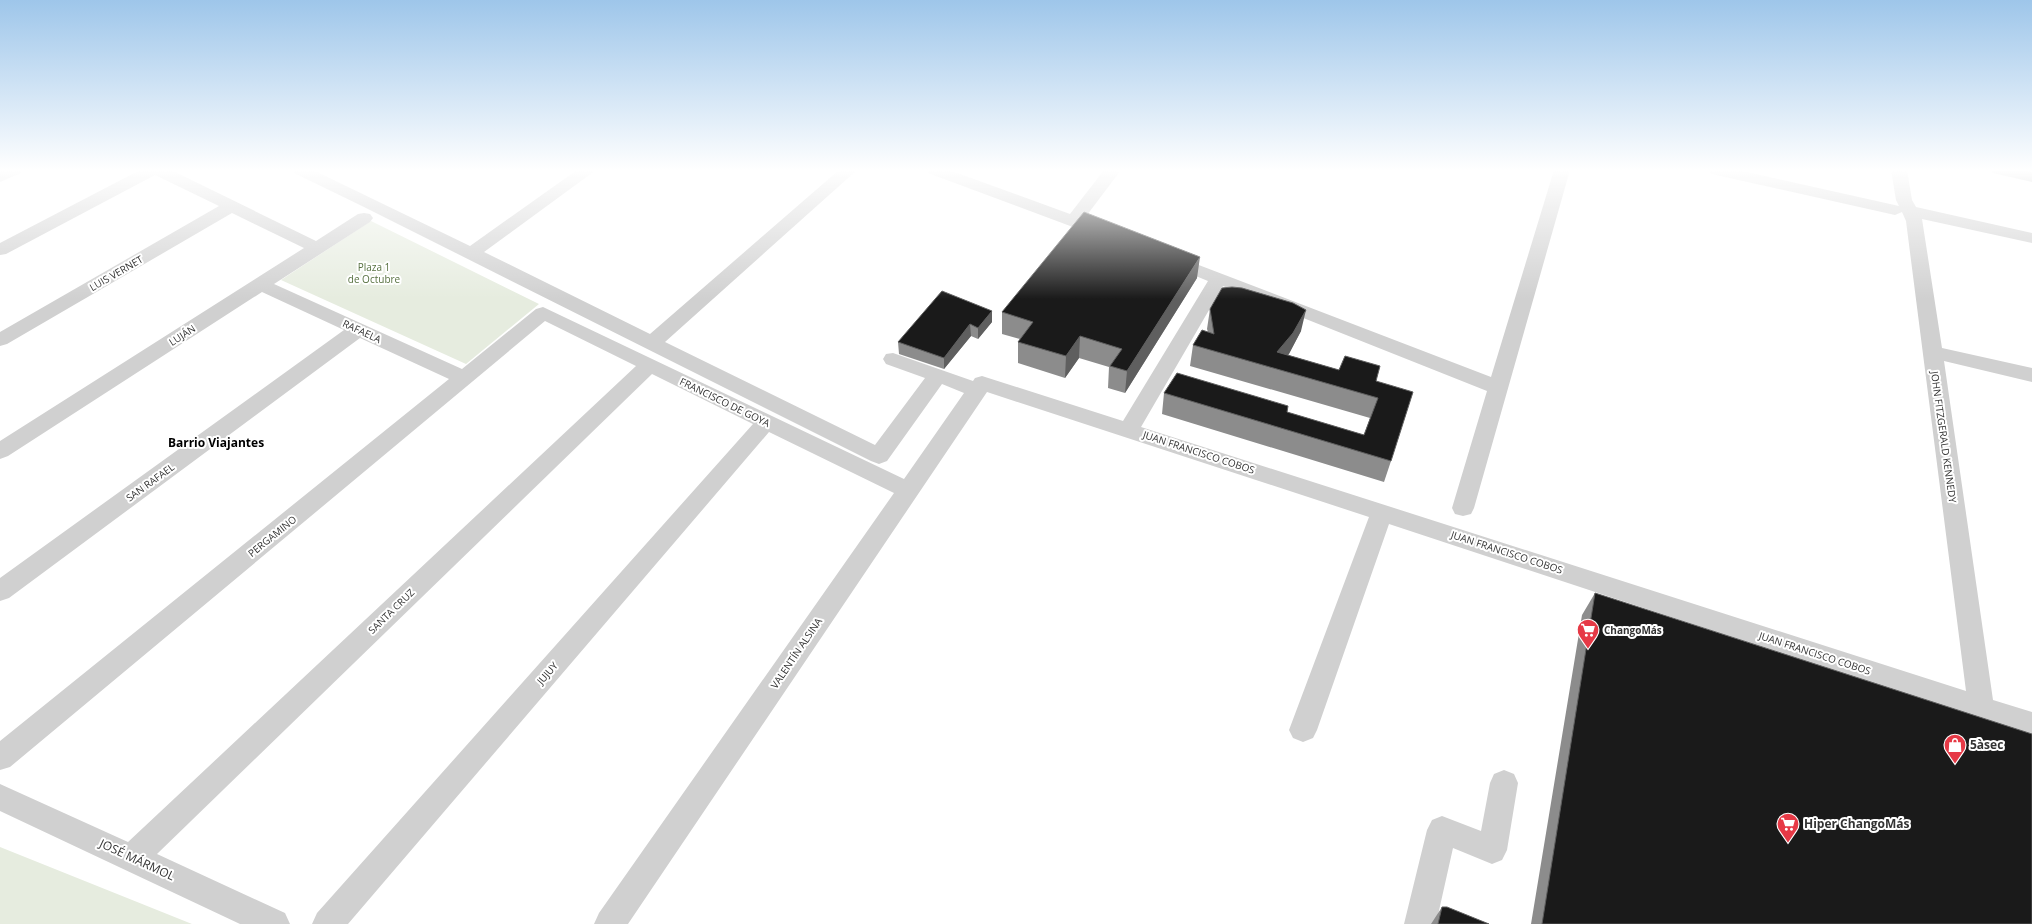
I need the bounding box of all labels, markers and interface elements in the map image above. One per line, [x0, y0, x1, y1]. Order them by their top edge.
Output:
street label: LUIS VERNET [87, 252, 146, 294]
park label: Plaza 1 de Octubre [348, 260, 401, 286]
street label: RAFAELA [340, 316, 384, 346]
street label: LUJÁN [166, 321, 198, 349]
street label: JOHN FITZGERALD KENNEDY [1928, 369, 1960, 504]
street label: FRANCISCO DE GOYA [678, 374, 773, 430]
street label: JUAN FRANCISCO COBOS [1140, 427, 1257, 477]
district label: Barrio Viajantes [168, 434, 264, 451]
street label: SAN RAFAEL [123, 460, 177, 504]
street label: PERGAMINO [245, 512, 299, 560]
street label: JUAN FRANCISCO COBOS [1448, 527, 1565, 577]
street label: SANTA CRUZ [365, 585, 417, 637]
street label: VALENTÍN ALSINA [767, 614, 825, 691]
supermarket icon: ChangoMás [1575, 617, 1601, 650]
place label: ChangoMás [1604, 623, 1662, 637]
street label: JUAN FRANCISCO COBOS [1756, 628, 1873, 678]
street label: JUJUY [533, 658, 561, 688]
shop icon: 5àsec [1942, 732, 1968, 765]
place label: 5àsec [1970, 736, 2003, 753]
supermarket icon: Hiper ChangoMás [1775, 811, 1801, 844]
place label: Hiper ChangoMás [1804, 815, 1910, 832]
street label: JOSÉ MÁRMOL [96, 834, 178, 884]

